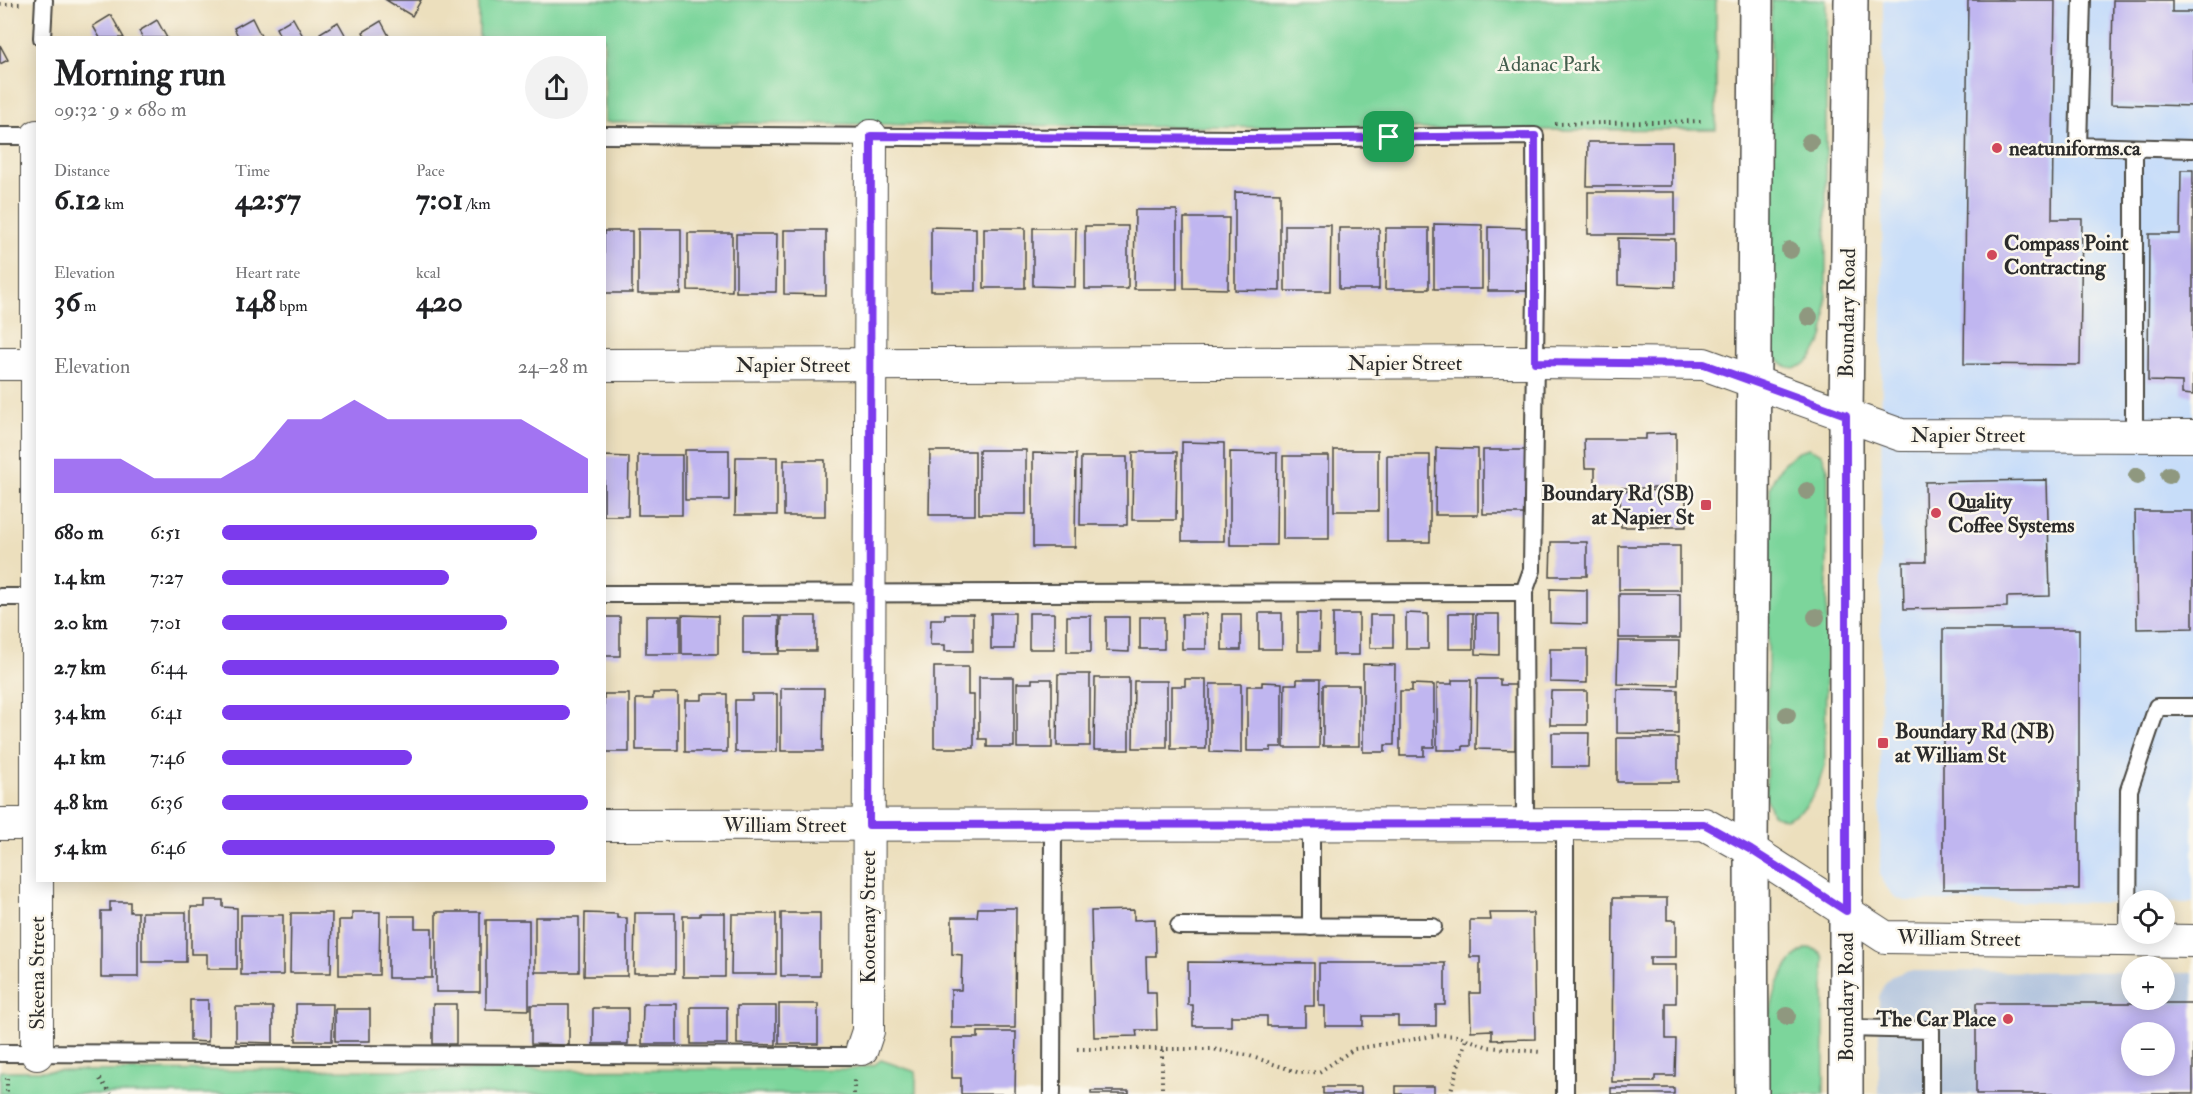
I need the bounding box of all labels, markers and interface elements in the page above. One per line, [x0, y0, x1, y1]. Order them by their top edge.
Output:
park label: Adanac Park [1497, 51, 1600, 78]
text: Morning run [54, 54, 226, 95]
button: share [525, 56, 588, 119]
text: 09:32 · 9 × 680 m [54, 97, 187, 122]
pin [1363, 111, 1414, 162]
icon: arrive [1372, 120, 1405, 153]
place label: neatuniforms.ca [2008, 135, 2142, 162]
marker: neatuniforms.ca [1990, 141, 2004, 155]
text: Distance [54, 161, 110, 181]
text: Time [235, 161, 270, 181]
text: Pace [416, 161, 445, 181]
text: 6.12 [54, 181, 101, 218]
text: 42:57 [235, 181, 301, 218]
text: 7:01 [416, 181, 463, 218]
text: km [101, 194, 124, 214]
text: /km [463, 194, 491, 214]
place label: Compass Point Contracting [2004, 230, 2129, 281]
street label: Boundary Road [1833, 247, 1862, 378]
marker: Compass Point Contracting [1985, 248, 1999, 262]
text: Elevation [54, 263, 115, 283]
text: Heart rate [235, 263, 300, 283]
text: kcal [416, 263, 441, 283]
text: 36 [54, 283, 81, 320]
text: 148 [235, 283, 276, 320]
text: 420 [416, 283, 463, 320]
text: m [81, 296, 96, 316]
text: bpm [276, 296, 308, 316]
street label: Napier Street [1348, 350, 1462, 377]
street label: Napier Street [736, 352, 850, 379]
text: Elevation [54, 354, 130, 379]
text: 24–28 m [518, 354, 588, 379]
street label: Napier Street [1911, 422, 2025, 449]
place label: Boundary Rd (SB) at Napier St [1542, 480, 1694, 531]
place label: Quality Coffee Systems [1948, 488, 2075, 539]
marker: Boundary Rd (SB) at Napier St [1699, 498, 1713, 512]
marker: Quality Coffee Systems [1929, 506, 1943, 520]
text: 680 m [54, 520, 103, 545]
text: 6:51 [150, 520, 181, 545]
text: 1.4 km [54, 565, 105, 590]
text: 7:27 [150, 565, 183, 590]
text: 2.0 km [54, 610, 108, 635]
text: 7:01 [150, 610, 181, 635]
text: 2.7 km [54, 655, 106, 680]
text: 6:44 [150, 655, 187, 680]
text: 3.4 km [54, 700, 106, 725]
text: 6:41 [150, 700, 183, 725]
place label: Boundary Rd (NB) at William St [1895, 718, 2055, 769]
marker: Boundary Rd (NB) at William St [1876, 736, 1890, 750]
text: 4.1 km [54, 745, 105, 770]
text: 7:46 [150, 745, 185, 770]
text: 4.8 km [54, 790, 108, 815]
text: 6:36 [150, 790, 183, 815]
street label: William Street [722, 812, 847, 839]
text: 5.4 km [54, 835, 107, 860]
text: 6:46 [150, 835, 186, 860]
street label: Kootenay Street [855, 850, 882, 984]
map controls [2121, 890, 2175, 1076]
button: locate [2121, 890, 2175, 944]
street label: Skeena Street [24, 916, 51, 1030]
street label: William Street [1896, 924, 2021, 953]
street label: Boundary Road [1833, 931, 1860, 1062]
button: + [2121, 956, 2175, 1010]
place label: The Car Place [1875, 1006, 1996, 1033]
marker: The Car Place [2001, 1012, 2015, 1026]
button: − [2121, 1022, 2175, 1076]

